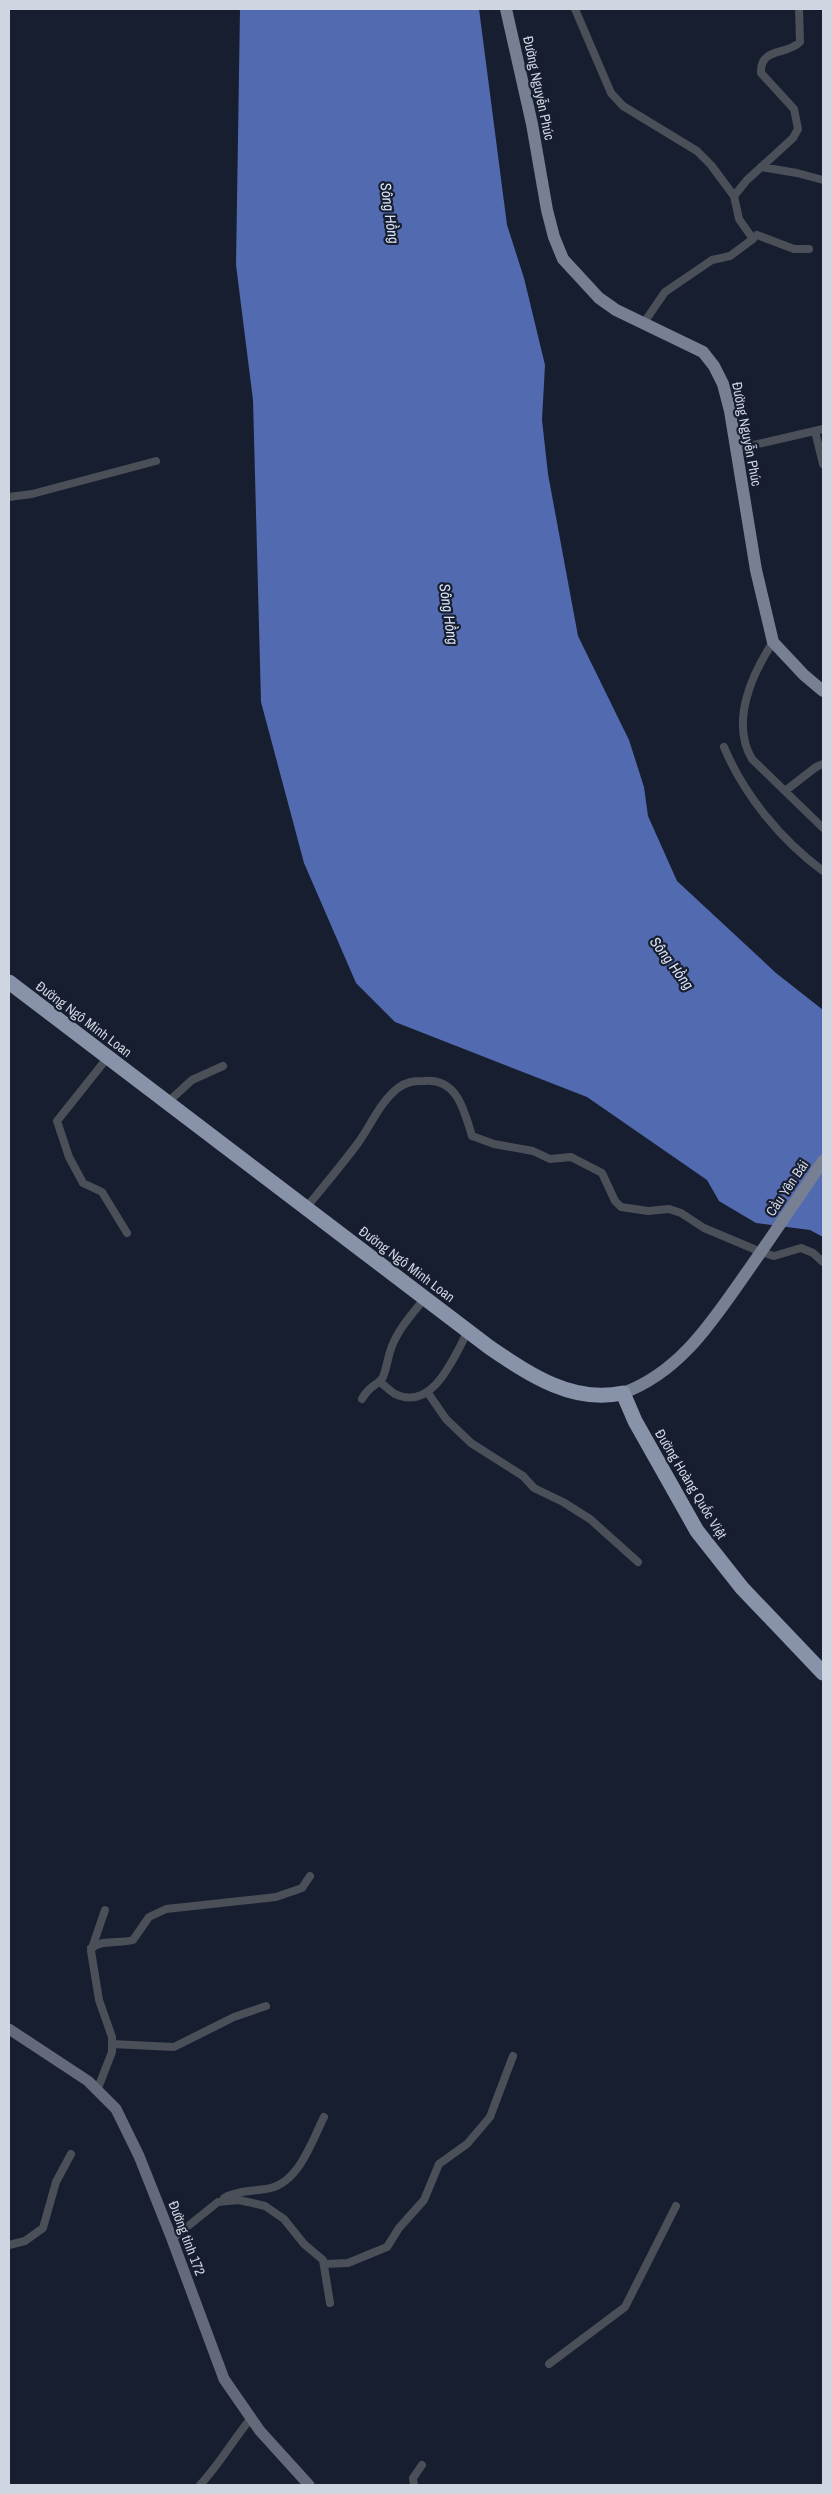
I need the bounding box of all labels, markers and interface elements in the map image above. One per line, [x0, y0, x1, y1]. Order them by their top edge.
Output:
street label: Đường Nguyễn Phúc [519, 34, 559, 142]
water label: Sông Hồng [375, 181, 405, 245]
street label: Đường Nguyễn Phúc [728, 380, 766, 488]
water label: Sông Hồng [434, 582, 464, 646]
water label: Sông Hồng [645, 932, 699, 994]
street label: Đường Ngô Minh Loan [32, 977, 136, 1061]
street label: Cầu Yên Bái [762, 1156, 812, 1220]
street label: Đường Ngô Minh Loan [355, 1222, 459, 1306]
street label: Đường Hoàng Quốc Việt [651, 1426, 731, 1542]
street label: Đường tỉnh 172 [165, 2198, 209, 2278]

